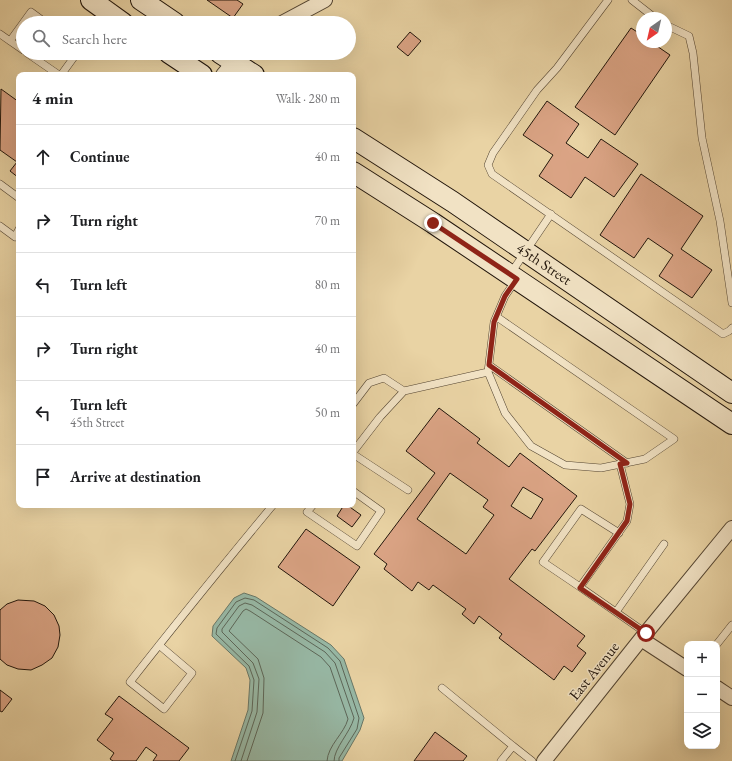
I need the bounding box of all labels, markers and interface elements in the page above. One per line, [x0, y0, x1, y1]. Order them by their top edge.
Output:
north arrow [636, 12, 672, 48]
search box [16, 16, 356, 60]
icon: search [30, 27, 52, 49]
text: Search here [62, 29, 127, 48]
text: 4 min [32, 87, 73, 109]
text: Walk · 280 m [276, 90, 340, 107]
icon: ahead [32, 146, 54, 168]
text: Continue [70, 147, 130, 166]
text: 40 m [315, 148, 340, 165]
icon: right [32, 210, 54, 232]
text: Turn right [70, 211, 138, 230]
text: 70 m [315, 212, 340, 229]
route end [424, 214, 442, 232]
street label: 45th Street [513, 238, 576, 289]
icon: left [32, 274, 54, 296]
text: Turn left [70, 275, 127, 294]
text: 80 m [315, 276, 340, 293]
icon: right [32, 338, 54, 360]
text: Turn right [70, 339, 138, 358]
text: 40 m [315, 340, 340, 357]
text: Turn left [70, 395, 127, 414]
icon: left [32, 402, 54, 424]
text: 50 m [315, 404, 340, 421]
text: 45th Street [70, 414, 124, 431]
icon: arrive [32, 466, 54, 488]
text: Arrive at destination [70, 467, 201, 486]
route start [637, 624, 655, 642]
street label: East Avenue [564, 638, 623, 704]
map controls [684, 641, 720, 749]
button: + [684, 641, 720, 677]
button: − [684, 677, 720, 713]
button: layers [684, 713, 720, 749]

